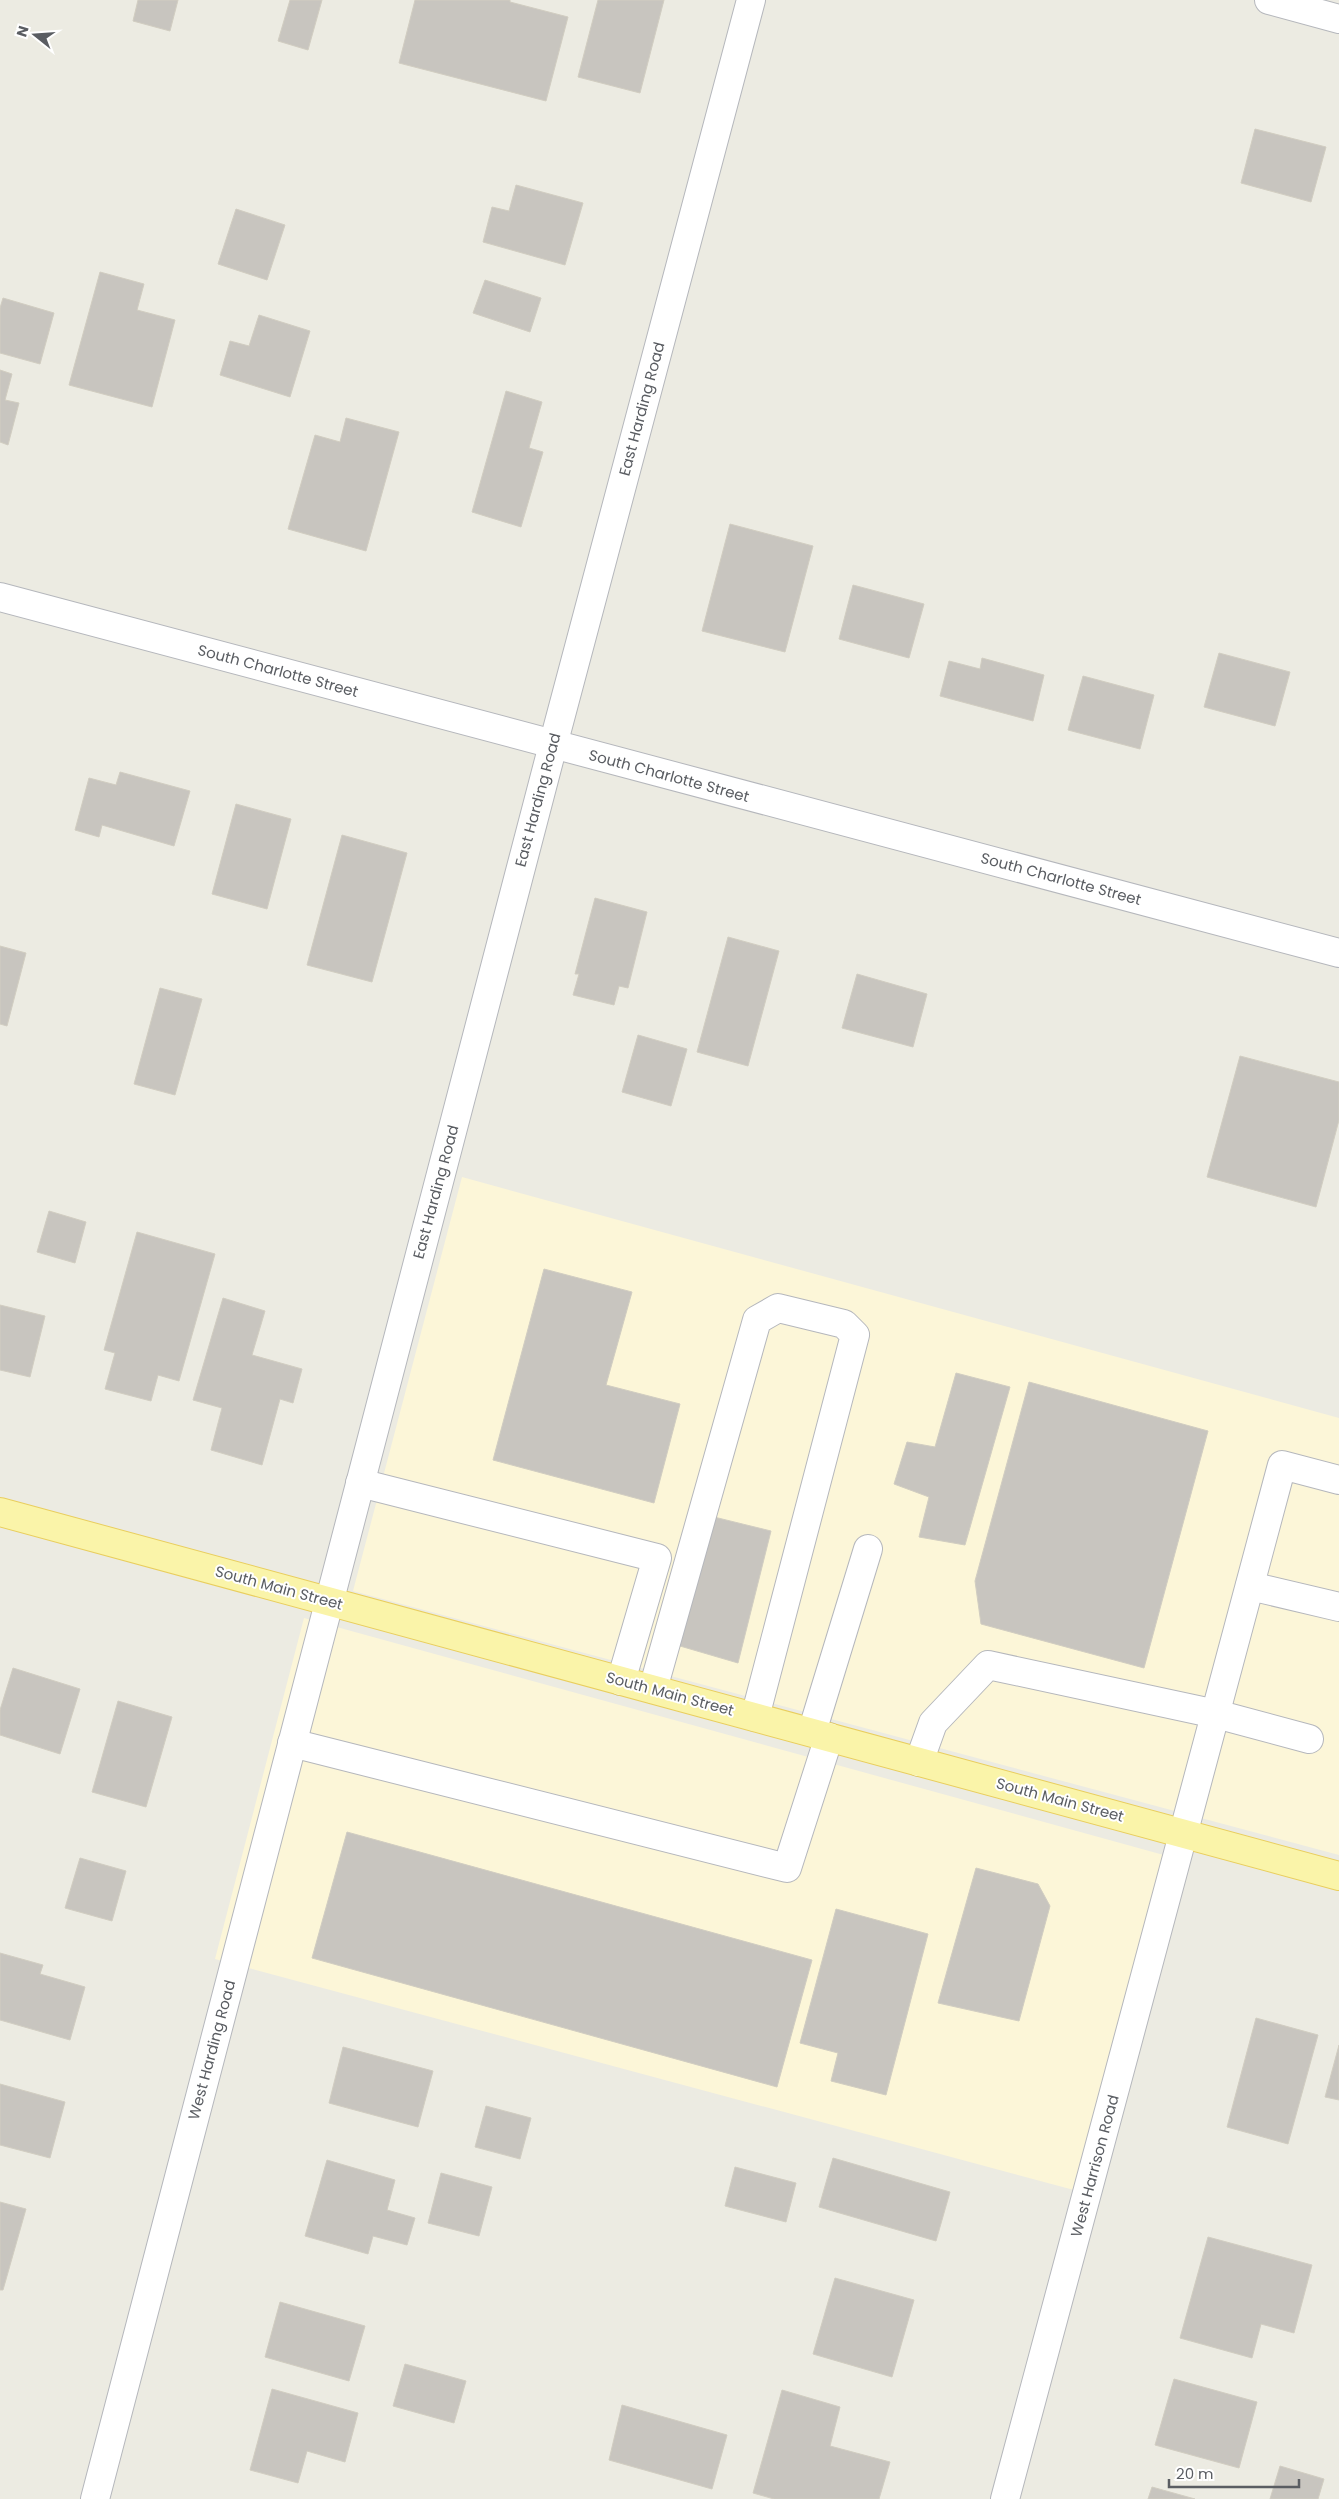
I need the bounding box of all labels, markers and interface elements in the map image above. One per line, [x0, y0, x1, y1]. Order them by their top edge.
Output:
north arrow [10, 10, 60, 60]
text: N [11, 23, 34, 39]
street label: East Harding Road [614, 340, 669, 478]
street label: South Charlotte Street [196, 639, 361, 702]
street label: East Harding Road [510, 731, 565, 869]
street label: South Charlotte Street [587, 744, 752, 807]
street label: South Charlotte Street [979, 847, 1144, 910]
street label: East Harding Road [408, 1123, 463, 1261]
street label: South Main Street [213, 1560, 345, 1615]
street label: South Main Street [604, 1666, 736, 1721]
street label: South Main Street [994, 1772, 1126, 1827]
street label: West Harding Road [183, 1978, 240, 2122]
street label: West Harrison Road [1065, 2092, 1124, 2239]
scale bar [1169, 2456, 1299, 2488]
text: 20 m [1176, 2463, 1214, 2484]

